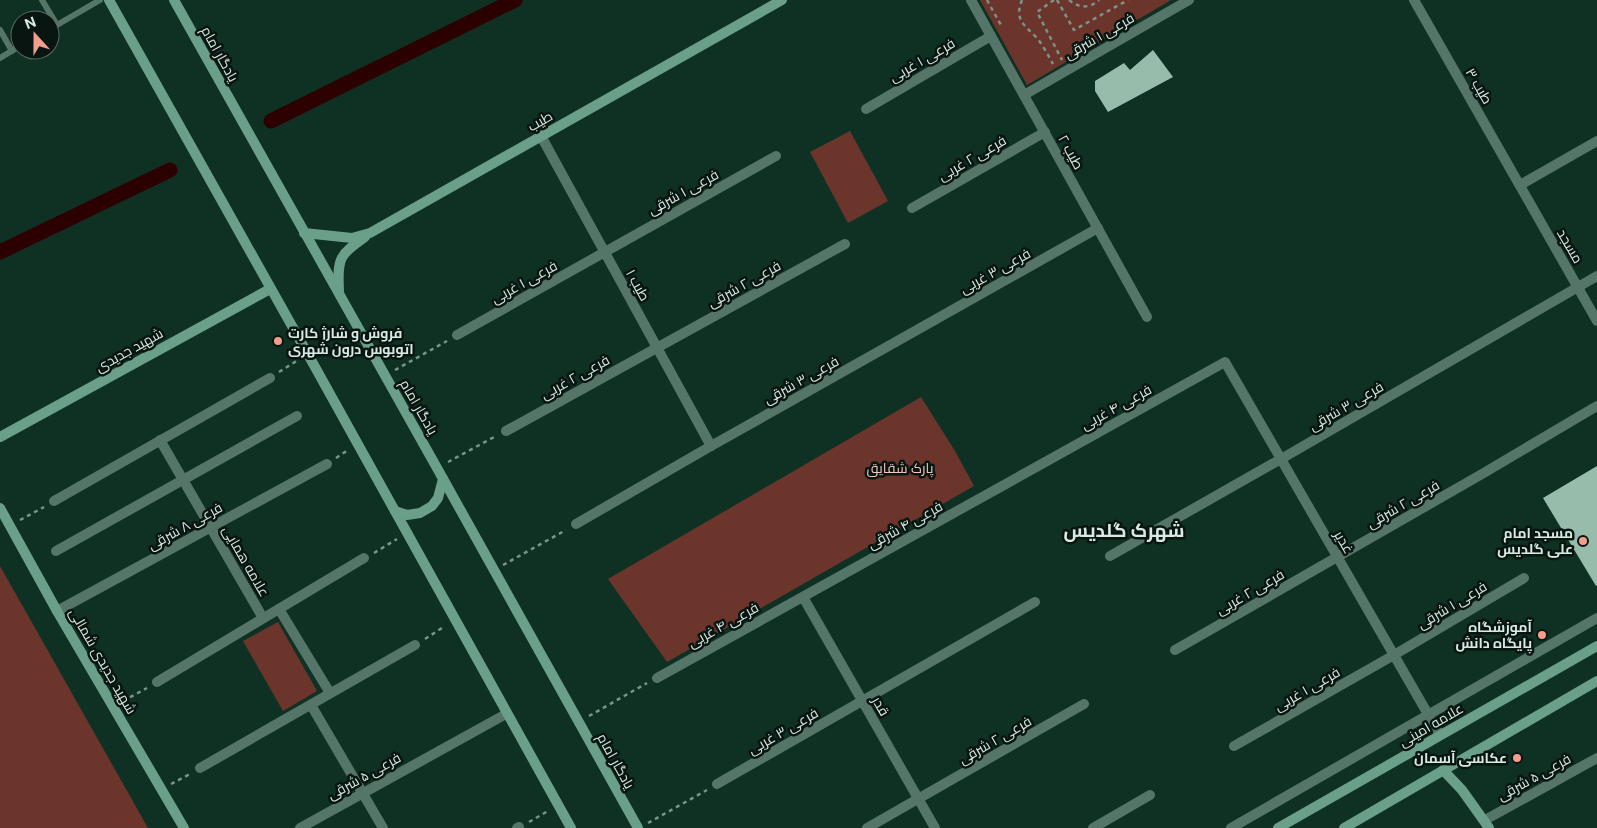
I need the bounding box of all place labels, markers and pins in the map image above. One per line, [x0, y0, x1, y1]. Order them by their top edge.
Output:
place label: فروش و شارژ کارت اتوبوس درون شهری [288, 325, 414, 358]
marker: فروش و شارژ کارت اتوبوس درون شهری [272, 335, 284, 347]
place label: مسجد امام علی گلدیس [1497, 525, 1573, 558]
marker: مسجد امام علی گلدیس [1577, 535, 1589, 547]
place label: آموزشگاه پایگاه دانش [1456, 619, 1533, 654]
marker: آموزشگاه پایگاه دانش [1536, 629, 1548, 641]
place label: عکاسی آسمان [1414, 750, 1507, 767]
marker: عکاسی آسمان [1511, 752, 1523, 764]

